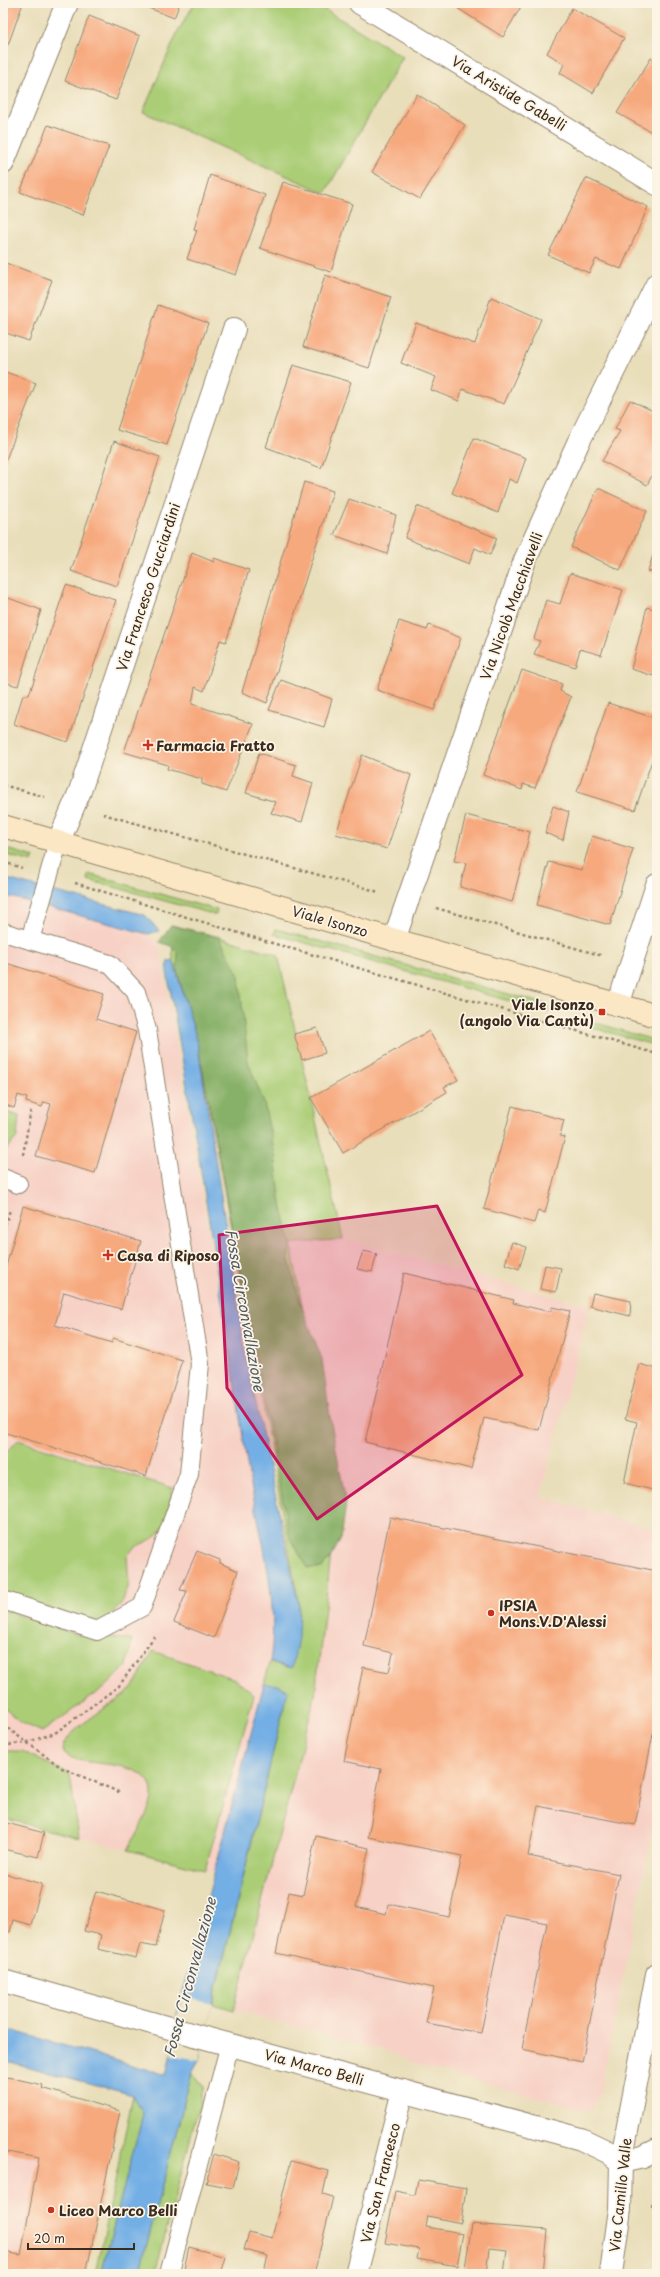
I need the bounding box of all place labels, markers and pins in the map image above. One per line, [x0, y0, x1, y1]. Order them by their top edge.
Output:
place label: Farmacia Fratto [156, 735, 275, 756]
marker: Farmacia Fratto [143, 740, 153, 750]
place label: Viale Isonzo (angolo Via Cantù) [460, 994, 594, 1031]
marker: Viale Isonzo (angolo Via Cantù) [597, 1007, 607, 1017]
place label: Casa di Riposo [117, 1245, 219, 1266]
marker: Casa di Riposo [102, 1249, 114, 1261]
place label: IPSIA Mons.V.D'Alessi [499, 1595, 607, 1632]
marker: IPSIA Mons.V.D'Alessi [486, 1608, 496, 1618]
place label: Liceo Marco Belli [59, 2200, 178, 2221]
marker: Liceo Marco Belli [46, 2205, 56, 2215]

